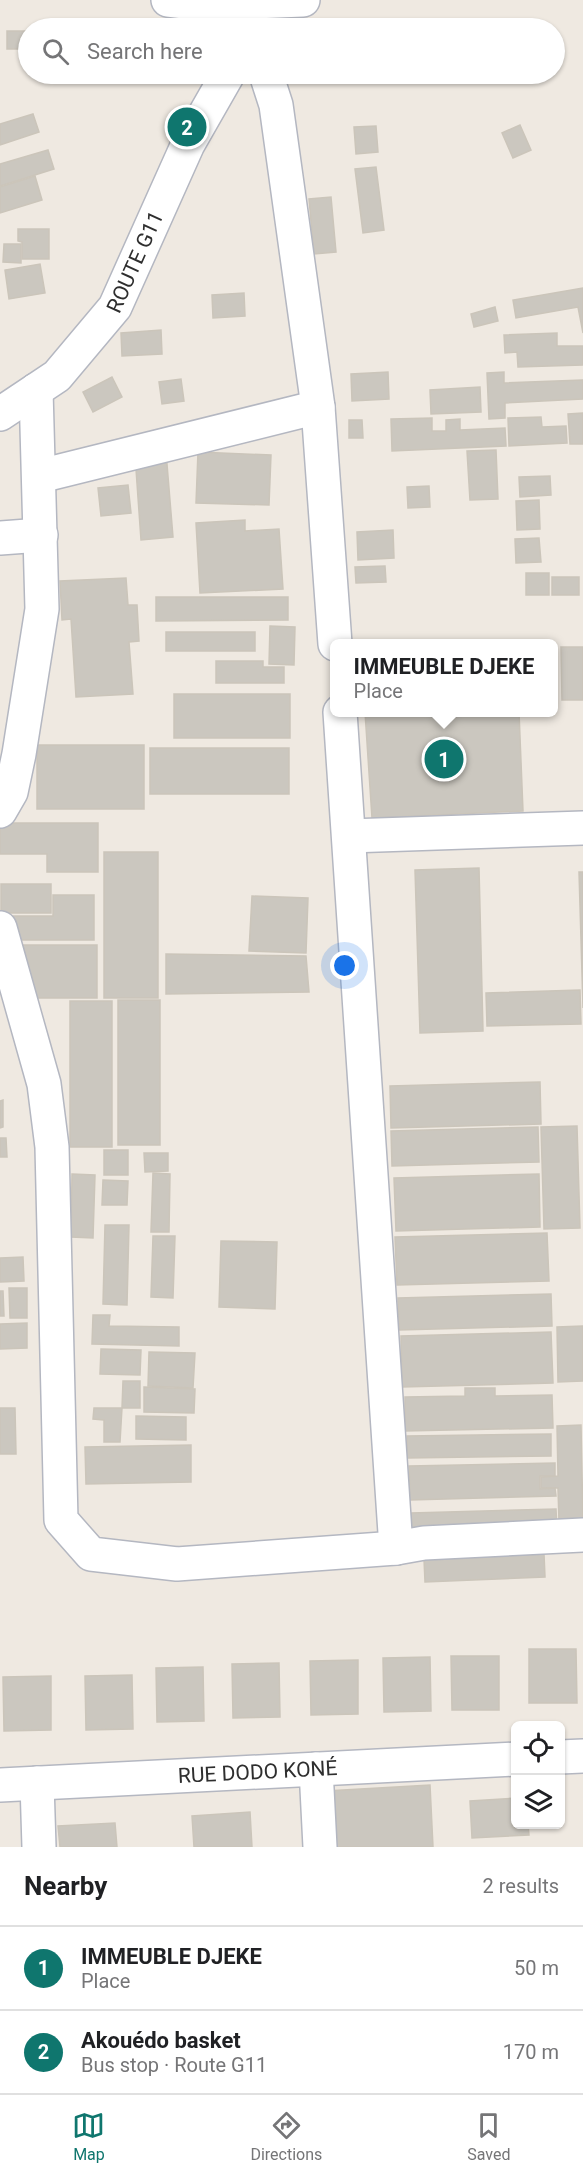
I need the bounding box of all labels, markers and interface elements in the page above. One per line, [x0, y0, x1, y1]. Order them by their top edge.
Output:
search box [18, 18, 565, 84]
icon: search [39, 35, 72, 68]
text: Search here [87, 39, 203, 64]
pin: 2 [168, 104, 207, 150]
street label: ROUTE G11 [102, 207, 168, 316]
popup [330, 639, 558, 717]
text: IMMEUBLE DJEKE [354, 654, 534, 679]
text: Place [354, 679, 403, 703]
pin: 1 [424, 736, 464, 782]
your location [330, 951, 359, 980]
map controls [511, 1721, 565, 1829]
button: locate [511, 1721, 565, 1775]
street label: RUE DODO KONÉ [177, 1756, 338, 1788]
button: layers [511, 1775, 565, 1829]
text: Nearby [24, 1871, 107, 1901]
text: 2 results [483, 1874, 559, 1898]
text: IMMEUBLE DJEKE [81, 1944, 262, 1969]
text: 1 [38, 1956, 49, 1980]
text: 50 m [514, 1956, 559, 1980]
text: Place [81, 1969, 130, 1993]
text: Akouédo basket [81, 2028, 241, 2053]
text: 2 [38, 2040, 49, 2064]
text: 170 m [503, 2040, 559, 2064]
text: Bus stop · Route G11 [81, 2053, 267, 2077]
tab: Map [72, 2109, 105, 2164]
tab: Directions [250, 2109, 322, 2164]
tab: Saved [467, 2109, 511, 2164]

